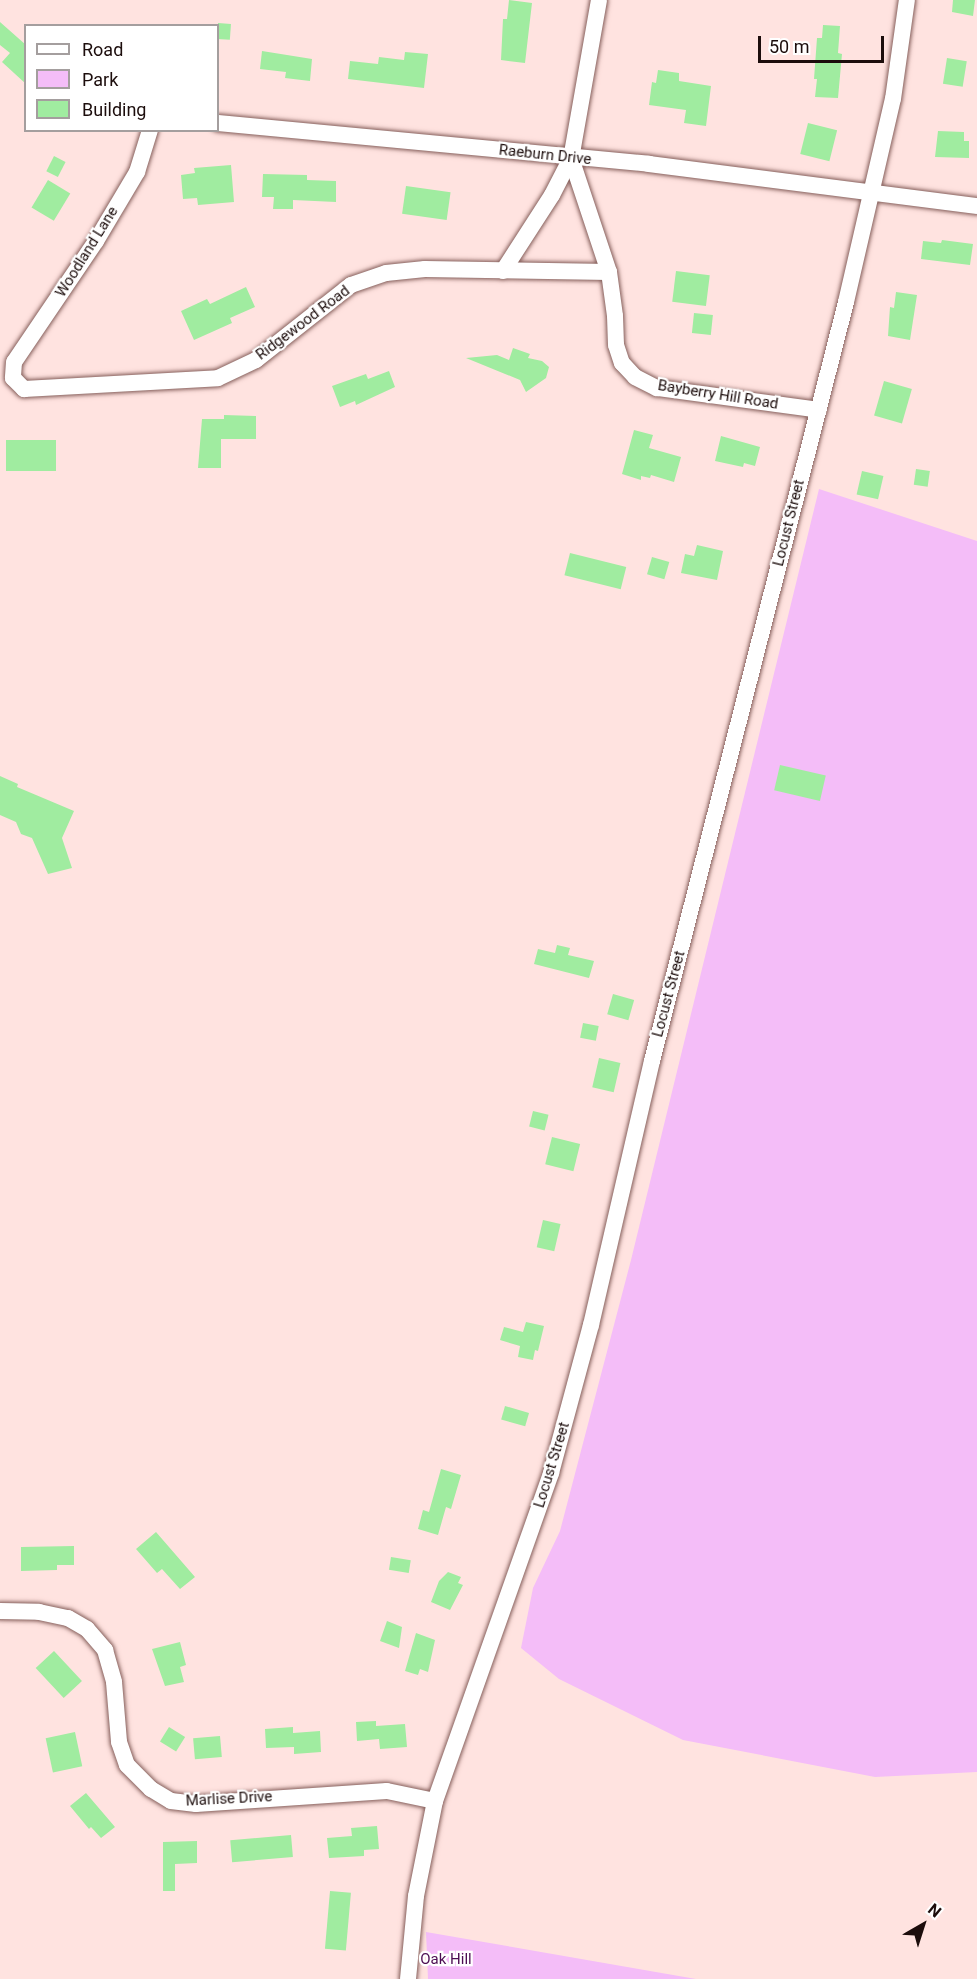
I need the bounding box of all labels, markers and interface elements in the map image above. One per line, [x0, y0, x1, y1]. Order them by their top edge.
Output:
legend [24, 24, 219, 132]
scale bar [761, 24, 887, 62]
text: 50 m [769, 36, 809, 57]
text: Road [82, 39, 123, 60]
text: Park [82, 69, 118, 90]
text: Building [82, 99, 146, 120]
street label: Raeburn Drive [498, 141, 592, 169]
street label: Woodland Lane [52, 203, 122, 301]
street label: Ridgewood Road [253, 282, 353, 364]
street label: Bayberry Hill Road [656, 377, 780, 413]
street label: Locust Street [770, 478, 808, 568]
street label: Locust Street [649, 949, 689, 1039]
street label: Locust Street [530, 1420, 574, 1510]
street label: Marlise Drive [185, 1788, 273, 1810]
north arrow [893, 1895, 953, 1955]
text: N [924, 1900, 945, 1922]
park label: Oak Hill [420, 1951, 472, 1969]

